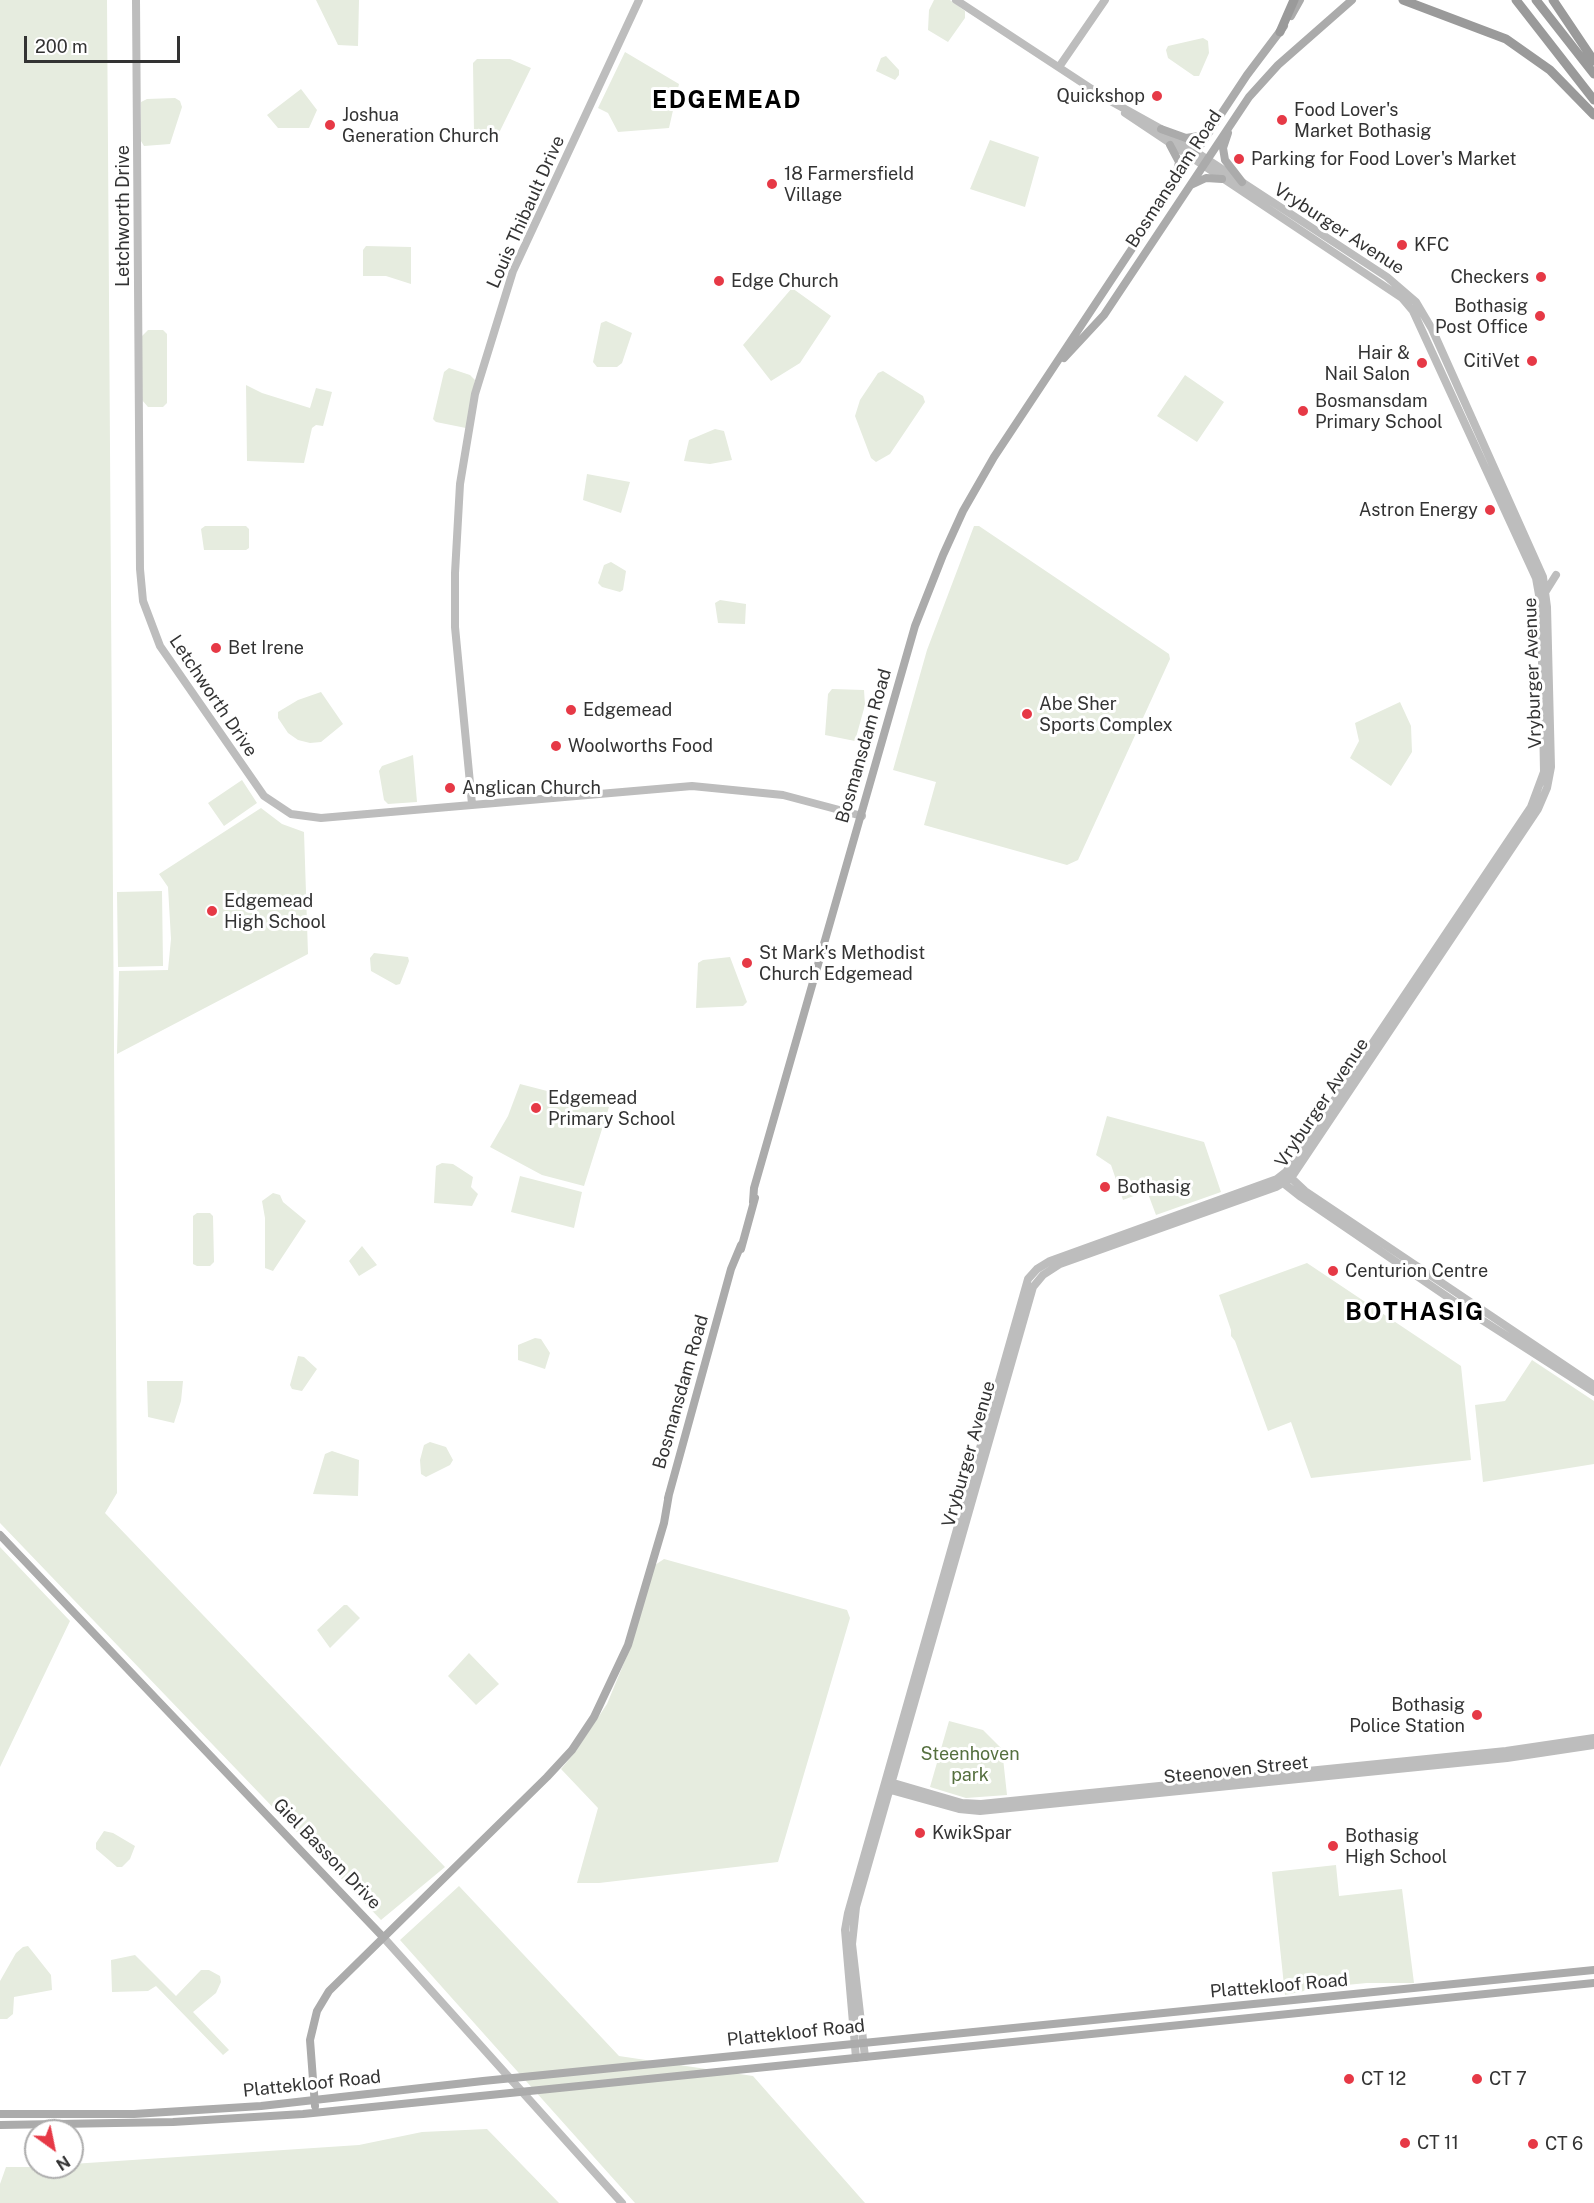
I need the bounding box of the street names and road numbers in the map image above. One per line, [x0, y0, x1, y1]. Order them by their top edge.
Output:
street label: Bosmansdam Road [1122, 106, 1226, 252]
street label: Louis Thibault Drive [483, 132, 569, 292]
street label: Letchworth Drive [112, 145, 134, 287]
street label: Vryburger Avenue [1270, 179, 1408, 279]
street label: Vryburger Avenue [1520, 597, 1546, 749]
street label: Letchworth Drive [164, 631, 262, 761]
street label: Bosmansdam Road [832, 666, 896, 826]
street label: Vryburger Avenue [1271, 1034, 1373, 1172]
street label: Bosmansdam Road [649, 1312, 713, 1472]
street label: Vryburger Avenue [938, 1378, 1000, 1530]
street label: Steenoven Street [1162, 1752, 1310, 1788]
street label: Giel Basson Drive [269, 1794, 385, 1914]
street label: Plattekloof Road [1209, 1969, 1349, 2003]
street label: Plattekloof Road [726, 2015, 866, 2051]
street label: Plattekloof Road [242, 2066, 382, 2102]

